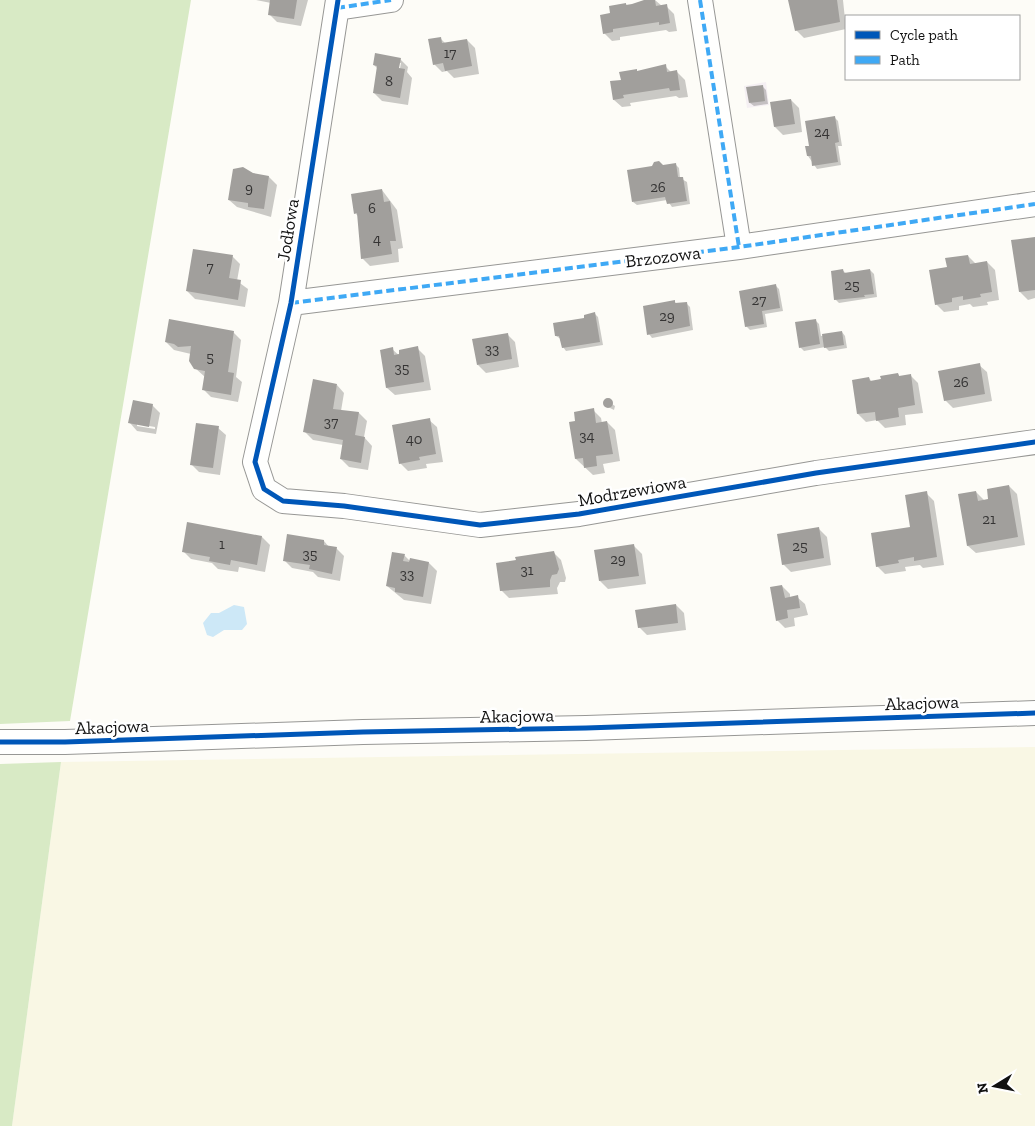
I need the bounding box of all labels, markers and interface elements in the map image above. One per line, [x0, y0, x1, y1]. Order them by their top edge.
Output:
legend [845, 15, 1020, 80]
text: Cycle path [890, 26, 959, 44]
house number: 17 [444, 44, 456, 62]
text: Path [890, 51, 920, 69]
house number: 8 [385, 72, 393, 90]
house number: 24 [814, 123, 830, 141]
house number: 26 [650, 178, 666, 196]
house number: 9 [245, 179, 253, 197]
street label: Jodłowa [272, 197, 304, 263]
house number: 6 [368, 199, 376, 217]
house number: 4 [373, 230, 381, 248]
street label: Brzozowa [624, 241, 702, 273]
house number: 7 [206, 258, 214, 276]
house number: 25 [844, 276, 860, 294]
house number: 27 [752, 291, 766, 309]
house number: 29 [659, 307, 675, 325]
house number: 33 [485, 340, 499, 358]
house number: 5 [206, 348, 214, 366]
house number: 35 [394, 359, 410, 377]
house number: 26 [953, 373, 969, 391]
house number: 37 [324, 413, 338, 431]
house number: 34 [579, 427, 595, 445]
house number: 40 [406, 430, 422, 448]
street label: Modrzewiowa [576, 471, 688, 511]
house number: 21 [982, 510, 996, 528]
house number: 1 [219, 535, 225, 553]
house number: 25 [792, 537, 808, 555]
house number: 35 [302, 545, 318, 563]
house number: 29 [610, 550, 626, 568]
house number: 31 [520, 561, 534, 579]
house number: 33 [400, 565, 414, 583]
street label: Akacjowa [885, 691, 960, 715]
street label: Akacjowa [480, 704, 555, 728]
street label: Akacjowa [75, 715, 150, 739]
north arrow [970, 1061, 1020, 1111]
text: N [973, 1081, 992, 1095]

